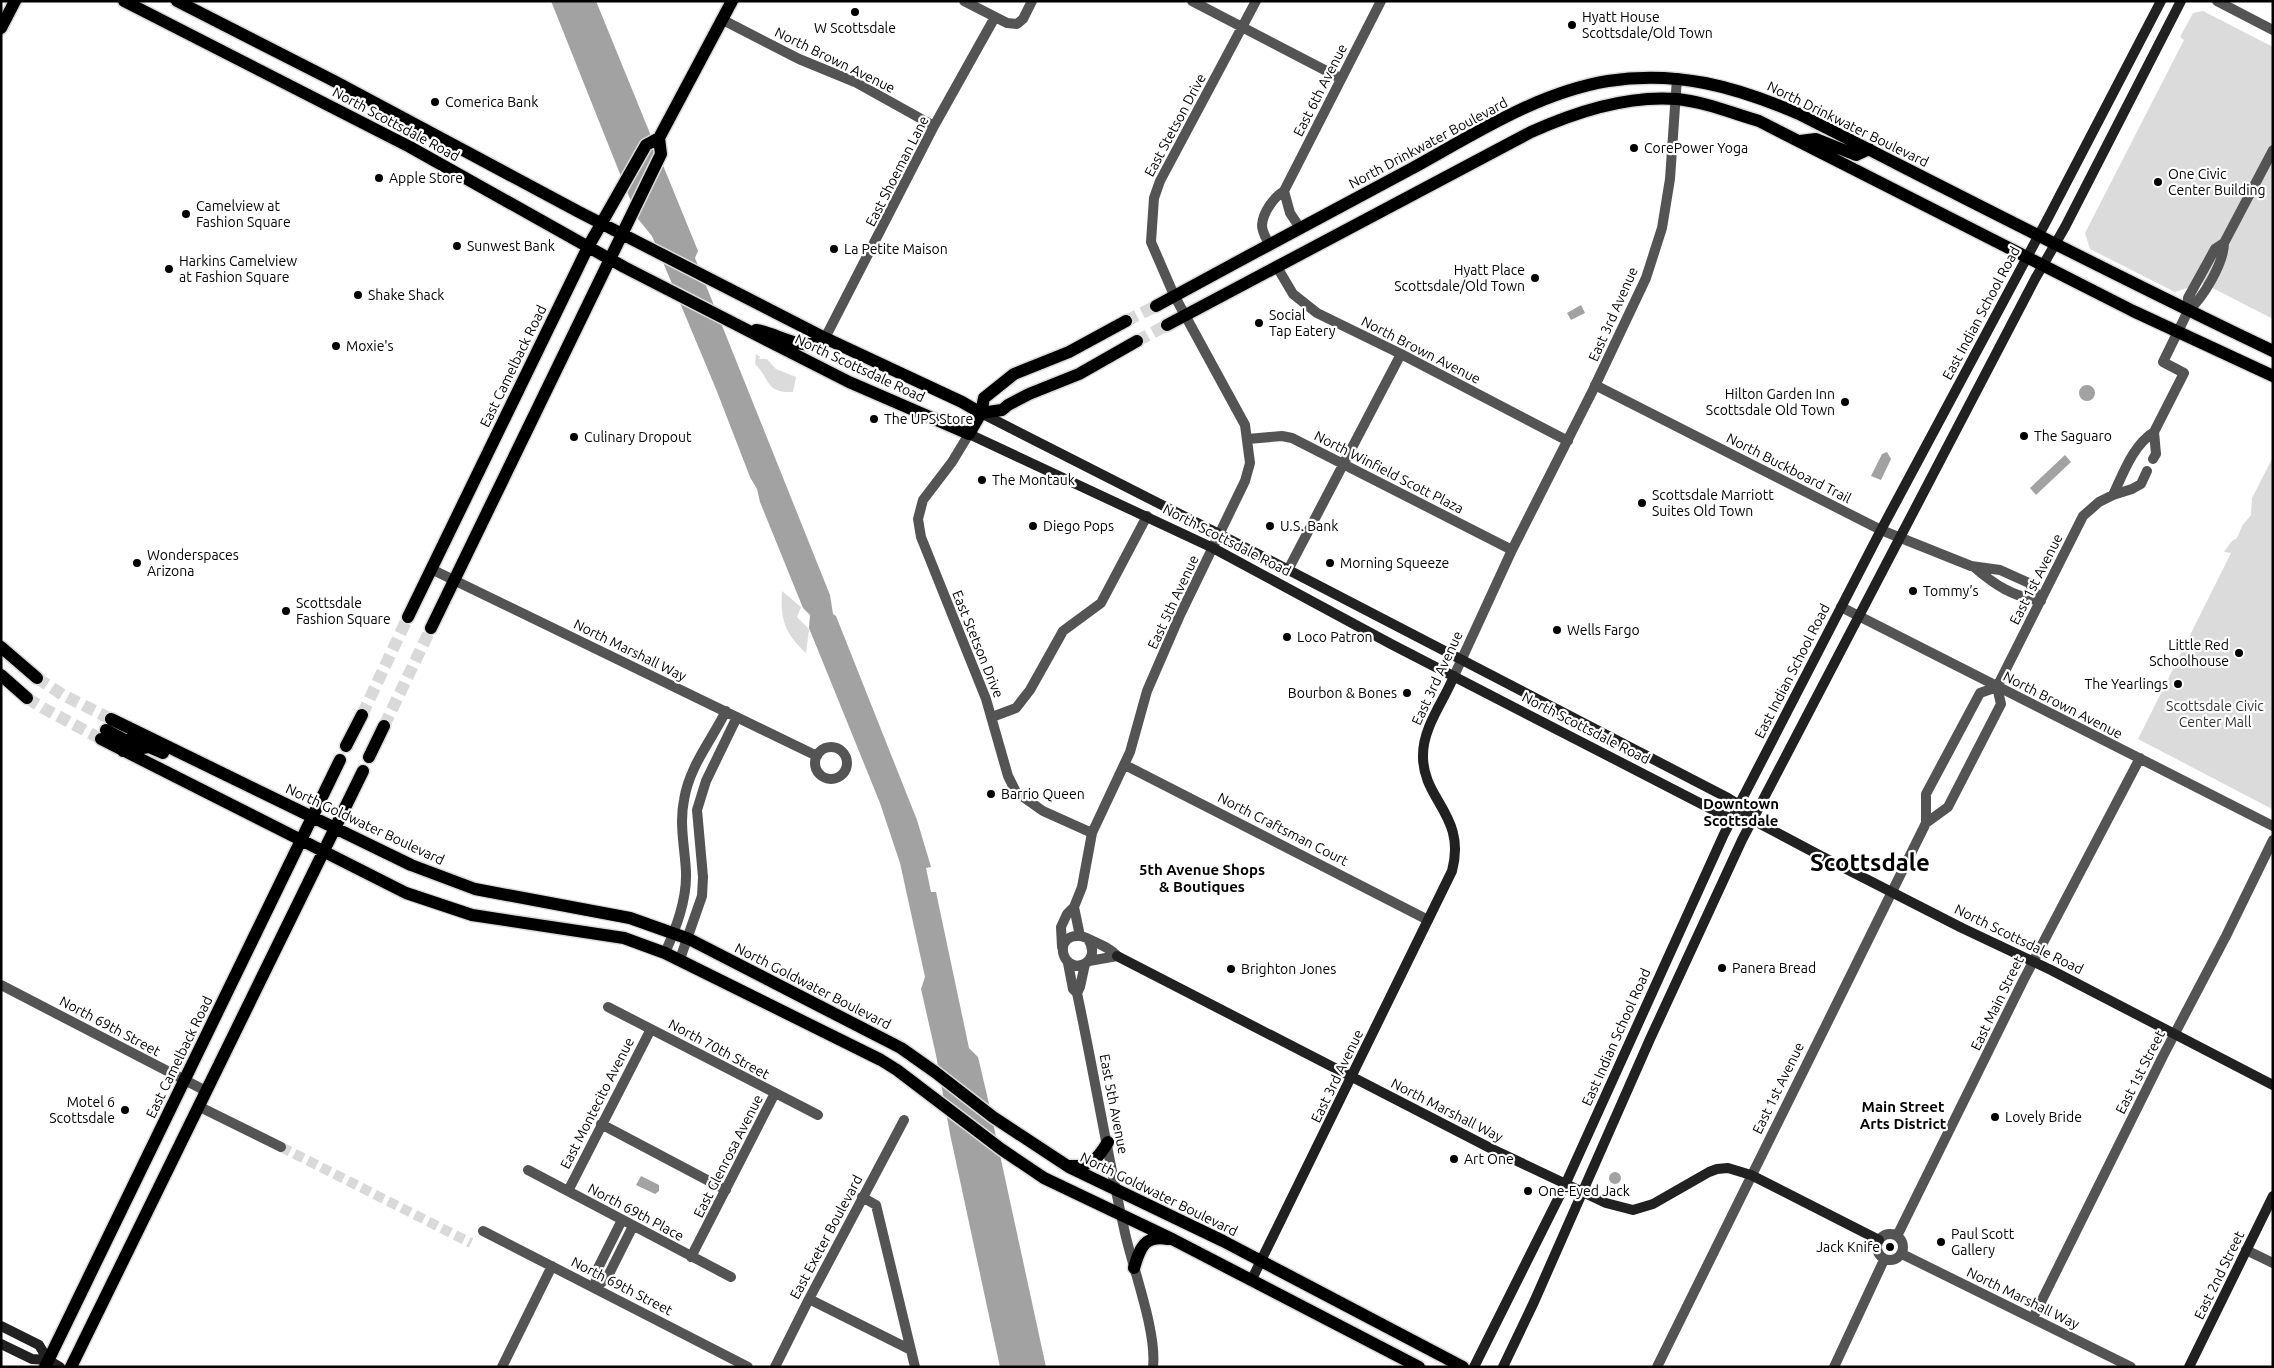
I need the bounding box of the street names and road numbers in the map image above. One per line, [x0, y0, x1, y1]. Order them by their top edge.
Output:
street label: North Brown Avenue [772, 24, 898, 96]
street label: East 6th Avenue [1290, 41, 1350, 139]
street label: East Stetson Drive [1141, 71, 1209, 179]
street label: North Drinkwater Boulevard [1765, 78, 1931, 170]
street label: North Scottsdale Road [330, 84, 462, 164]
street label: North Drinkwater Boulevard [1346, 94, 1510, 192]
street label: East Shoeman Lane [862, 113, 932, 229]
street label: East Indian School Road [1939, 244, 2023, 382]
street label: East 3rd Avenue [1585, 264, 1641, 364]
street label: East Camelback Road [477, 302, 549, 430]
street label: North Brown Avenue [1359, 313, 1483, 387]
street label: North Scottsdale Road [792, 331, 928, 405]
street label: North Winfield Scott Plaza [1312, 427, 1466, 517]
street label: North Buckboard Trail [1724, 430, 1854, 507]
street label: North Scottsdale Road [1160, 501, 1294, 579]
street label: East 1st Avenue [2006, 531, 2066, 627]
street label: East 5th Avenue [1144, 553, 1202, 651]
street label: East Stetson Drive [949, 588, 1007, 700]
street label: East Indian School Road [1751, 601, 1833, 741]
street label: North Marshall Way [571, 616, 689, 684]
street label: East 3rd Avenue [1408, 629, 1466, 727]
street label: North Brown Avenue [2001, 668, 2125, 742]
street label: North Scottsdale Road [1519, 689, 1653, 767]
street label: North Goldwater Boulevard [283, 780, 447, 868]
street label: North Craftsman Court [1215, 789, 1351, 869]
street label: North Scottsdale Road [1952, 901, 2086, 977]
street label: North Goldwater Boulevard [732, 940, 894, 1032]
street label: East Main Street [1967, 953, 2027, 1053]
street label: East Indian School Road [1578, 966, 1654, 1108]
street label: North 69th Street [57, 993, 164, 1060]
street label: East Camelback Road [143, 993, 215, 1121]
street label: North 70th Street [666, 1016, 773, 1083]
street label: East 3rd Avenue [1308, 1027, 1366, 1125]
street label: East 1st Street [2112, 1027, 2168, 1116]
street label: East Montecito Avenue [557, 1035, 637, 1171]
street label: East 1st Avenue [1749, 1040, 1807, 1136]
street label: East 5th Avenue [1096, 1053, 1132, 1155]
street label: North Marshall Way [1388, 1075, 1506, 1145]
street label: East Glenrosa Avenue [690, 1092, 766, 1220]
street label: North Goldwater Boulevard [1078, 1149, 1240, 1239]
street label: East Exeter Boulevard [787, 1172, 865, 1302]
street label: North 69th Place [585, 1180, 687, 1244]
street label: East 2nd Street [2191, 1228, 2247, 1322]
street label: North 69th Street [569, 1253, 676, 1319]
street label: North Marshall Way [1964, 1264, 2082, 1332]

